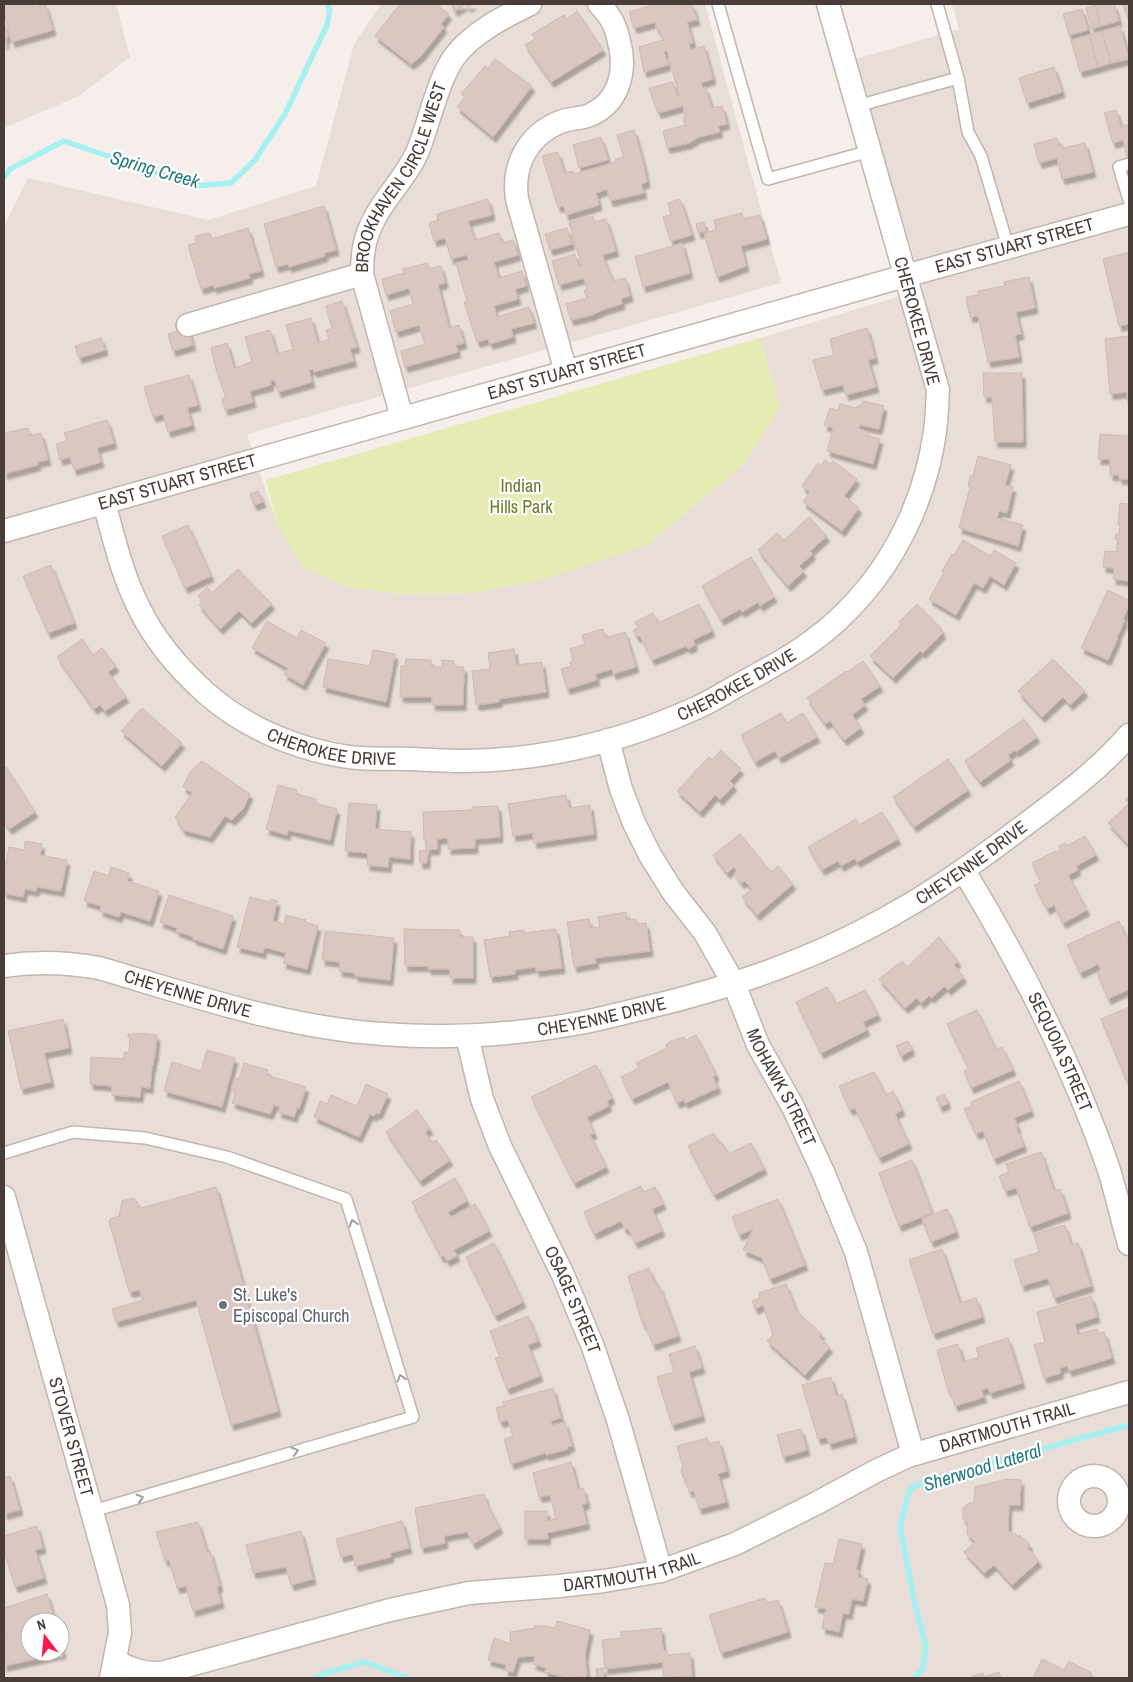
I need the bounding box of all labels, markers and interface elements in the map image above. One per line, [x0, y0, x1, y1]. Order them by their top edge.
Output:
street label: BROOKHAVEN CIRCLE WEST [349, 78, 452, 273]
water label: Spring Creek [107, 144, 204, 194]
street label: EAST STUART STREET [932, 211, 1096, 279]
street label: CHEROKEE DRIVE [888, 254, 947, 388]
street label: EAST STUART STREET [485, 337, 649, 405]
street label: EAST STUART STREET [95, 447, 259, 516]
park label: Indian Hills Park [489, 473, 553, 519]
street label: CHEROKEE DRIVE [673, 642, 801, 727]
street label: CHEROKEE DRIVE [263, 721, 397, 771]
street label: CHEYENNE DRIVE [910, 814, 1032, 910]
street label: CHEYENNE DRIVE [121, 963, 254, 1023]
street label: SEQUOIA STREET [1022, 988, 1099, 1115]
street label: CHEYENNE DRIVE [536, 990, 669, 1042]
street label: MOHAWK STREET [741, 1025, 822, 1150]
one-way arrow [349, 1219, 359, 1228]
street label: OSAGE STREET [539, 1241, 607, 1356]
place label: St. Luke's Episcopal Church [233, 1282, 350, 1328]
marker: St. Luke's Episcopal Church [217, 1299, 229, 1311]
street label: STOVER STREET [43, 1374, 100, 1499]
one-way arrow [396, 1375, 406, 1383]
street label: DARTMOUTH TRAIL [936, 1395, 1078, 1458]
water label: Sherwood Lateral [920, 1437, 1045, 1497]
one-way arrow [291, 1447, 299, 1457]
one-way arrow [135, 1493, 143, 1503]
street label: DARTMOUTH TRAIL [562, 1545, 704, 1597]
north arrow [20, 1612, 70, 1662]
text: N [35, 1615, 48, 1634]

